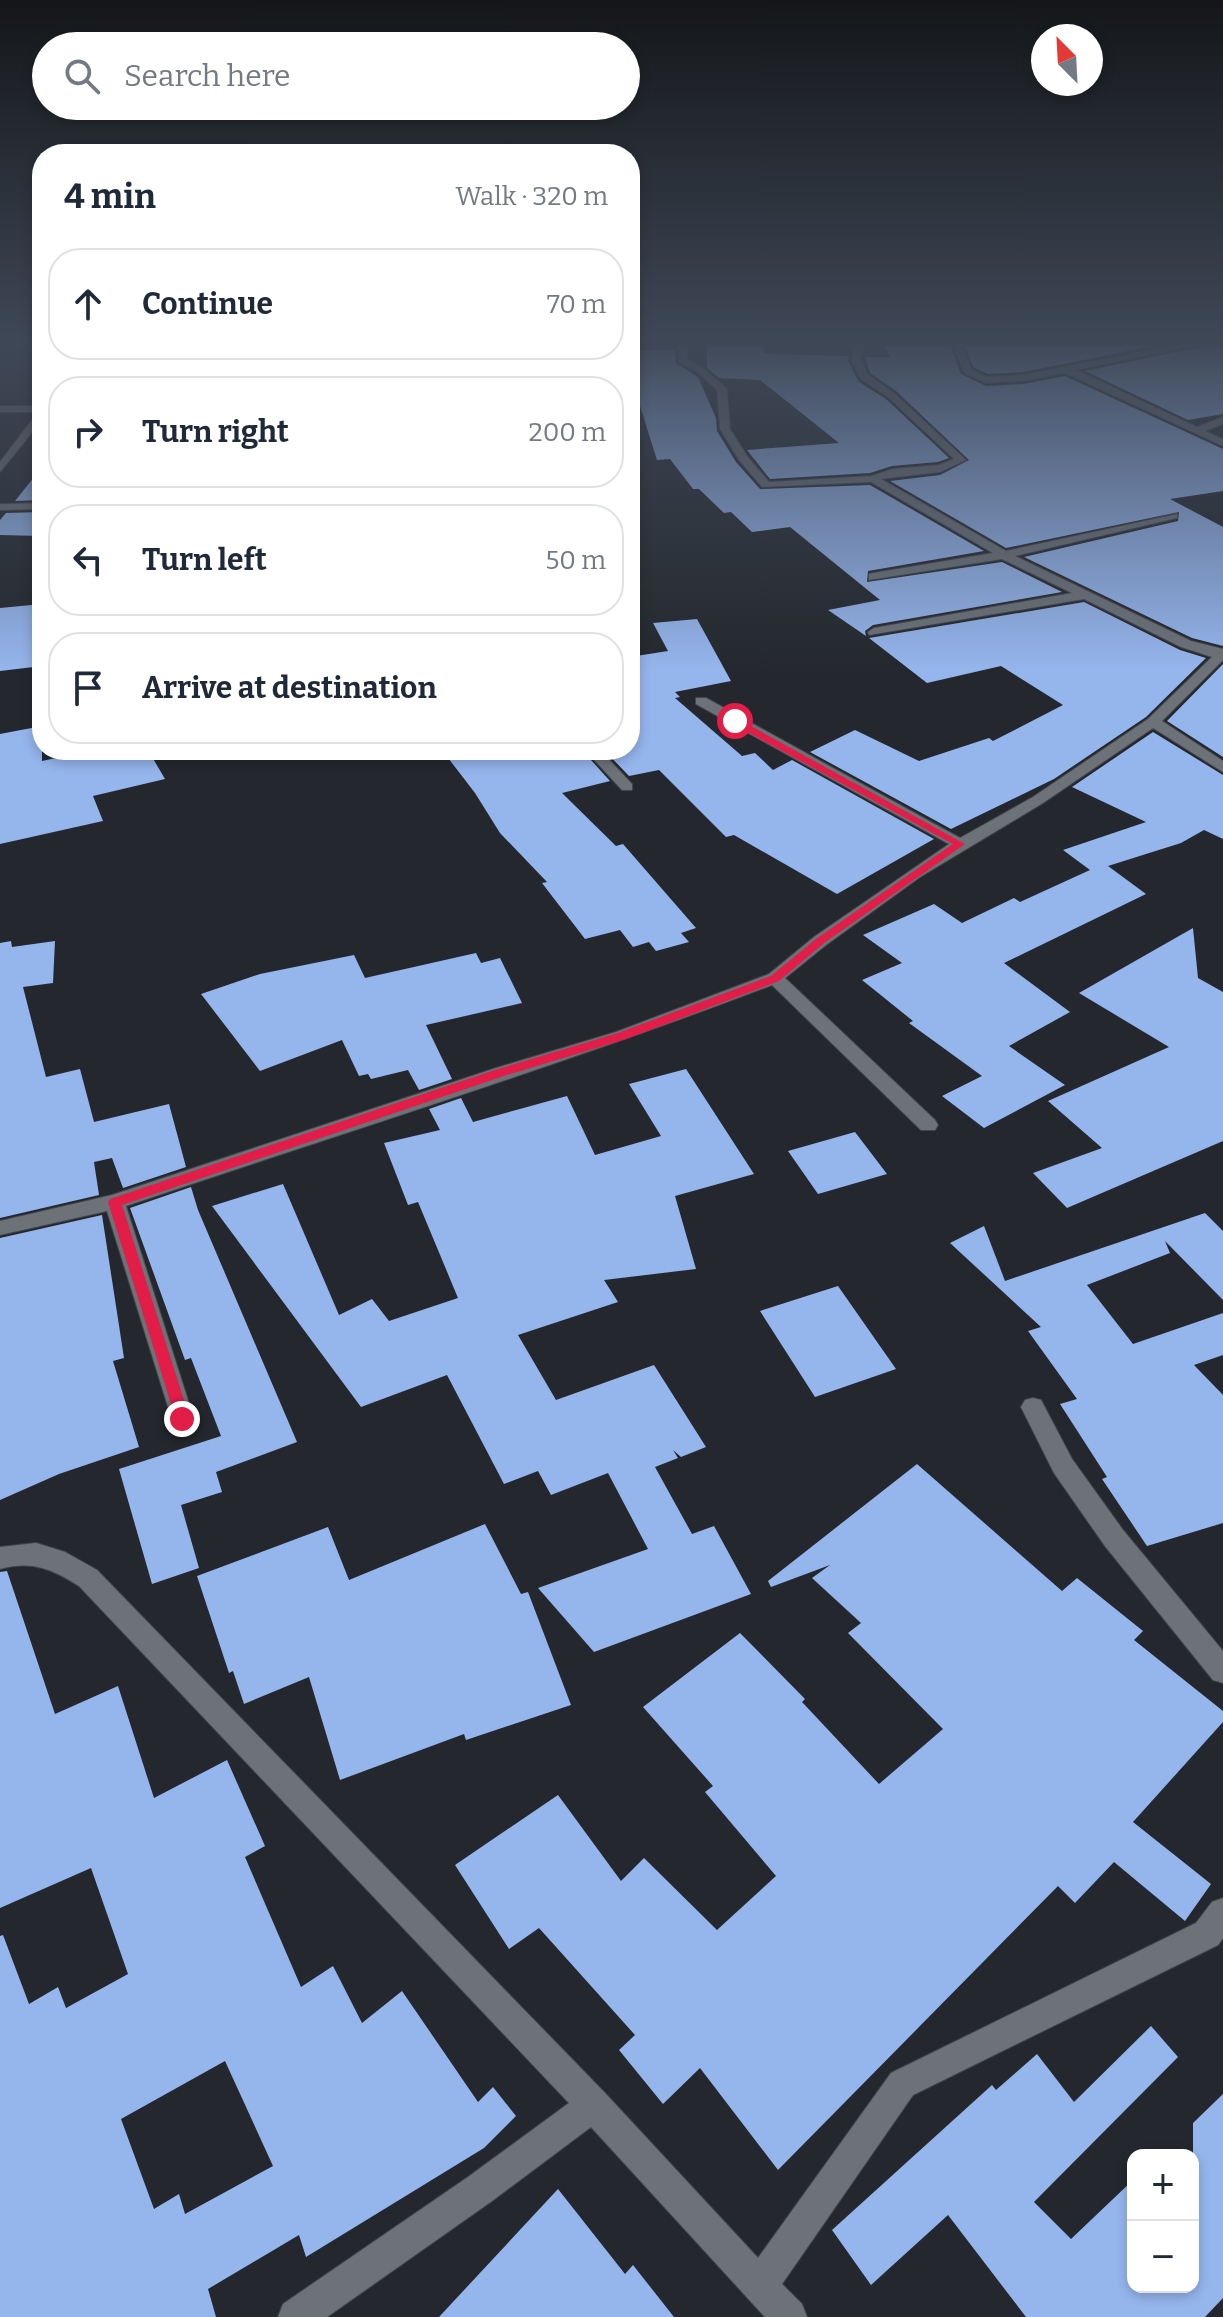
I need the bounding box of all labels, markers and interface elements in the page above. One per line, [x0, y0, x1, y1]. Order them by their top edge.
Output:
north arrow [1031, 24, 1103, 96]
search box [32, 32, 640, 120]
icon: search [60, 54, 104, 98]
text: Search here [124, 58, 291, 94]
text: 4 min [64, 176, 156, 217]
text: Walk · 320 m [456, 181, 608, 212]
icon: ahead [66, 282, 110, 326]
text: Continue [142, 286, 273, 322]
text: 70 m [547, 289, 606, 320]
icon: right [66, 410, 110, 454]
text: Turn right [142, 414, 289, 450]
text: 200 m [529, 417, 606, 448]
icon: left [66, 538, 110, 582]
text: Turn left [142, 542, 267, 578]
text: 50 m [545, 545, 606, 576]
icon: arrive [66, 666, 110, 710]
text: Arrive at destination [142, 670, 437, 706]
route start [717, 703, 753, 739]
route end [164, 1401, 200, 1437]
map controls [1127, 2149, 1199, 2293]
button: + [1127, 2149, 1199, 2221]
button: − [1127, 2221, 1199, 2293]

